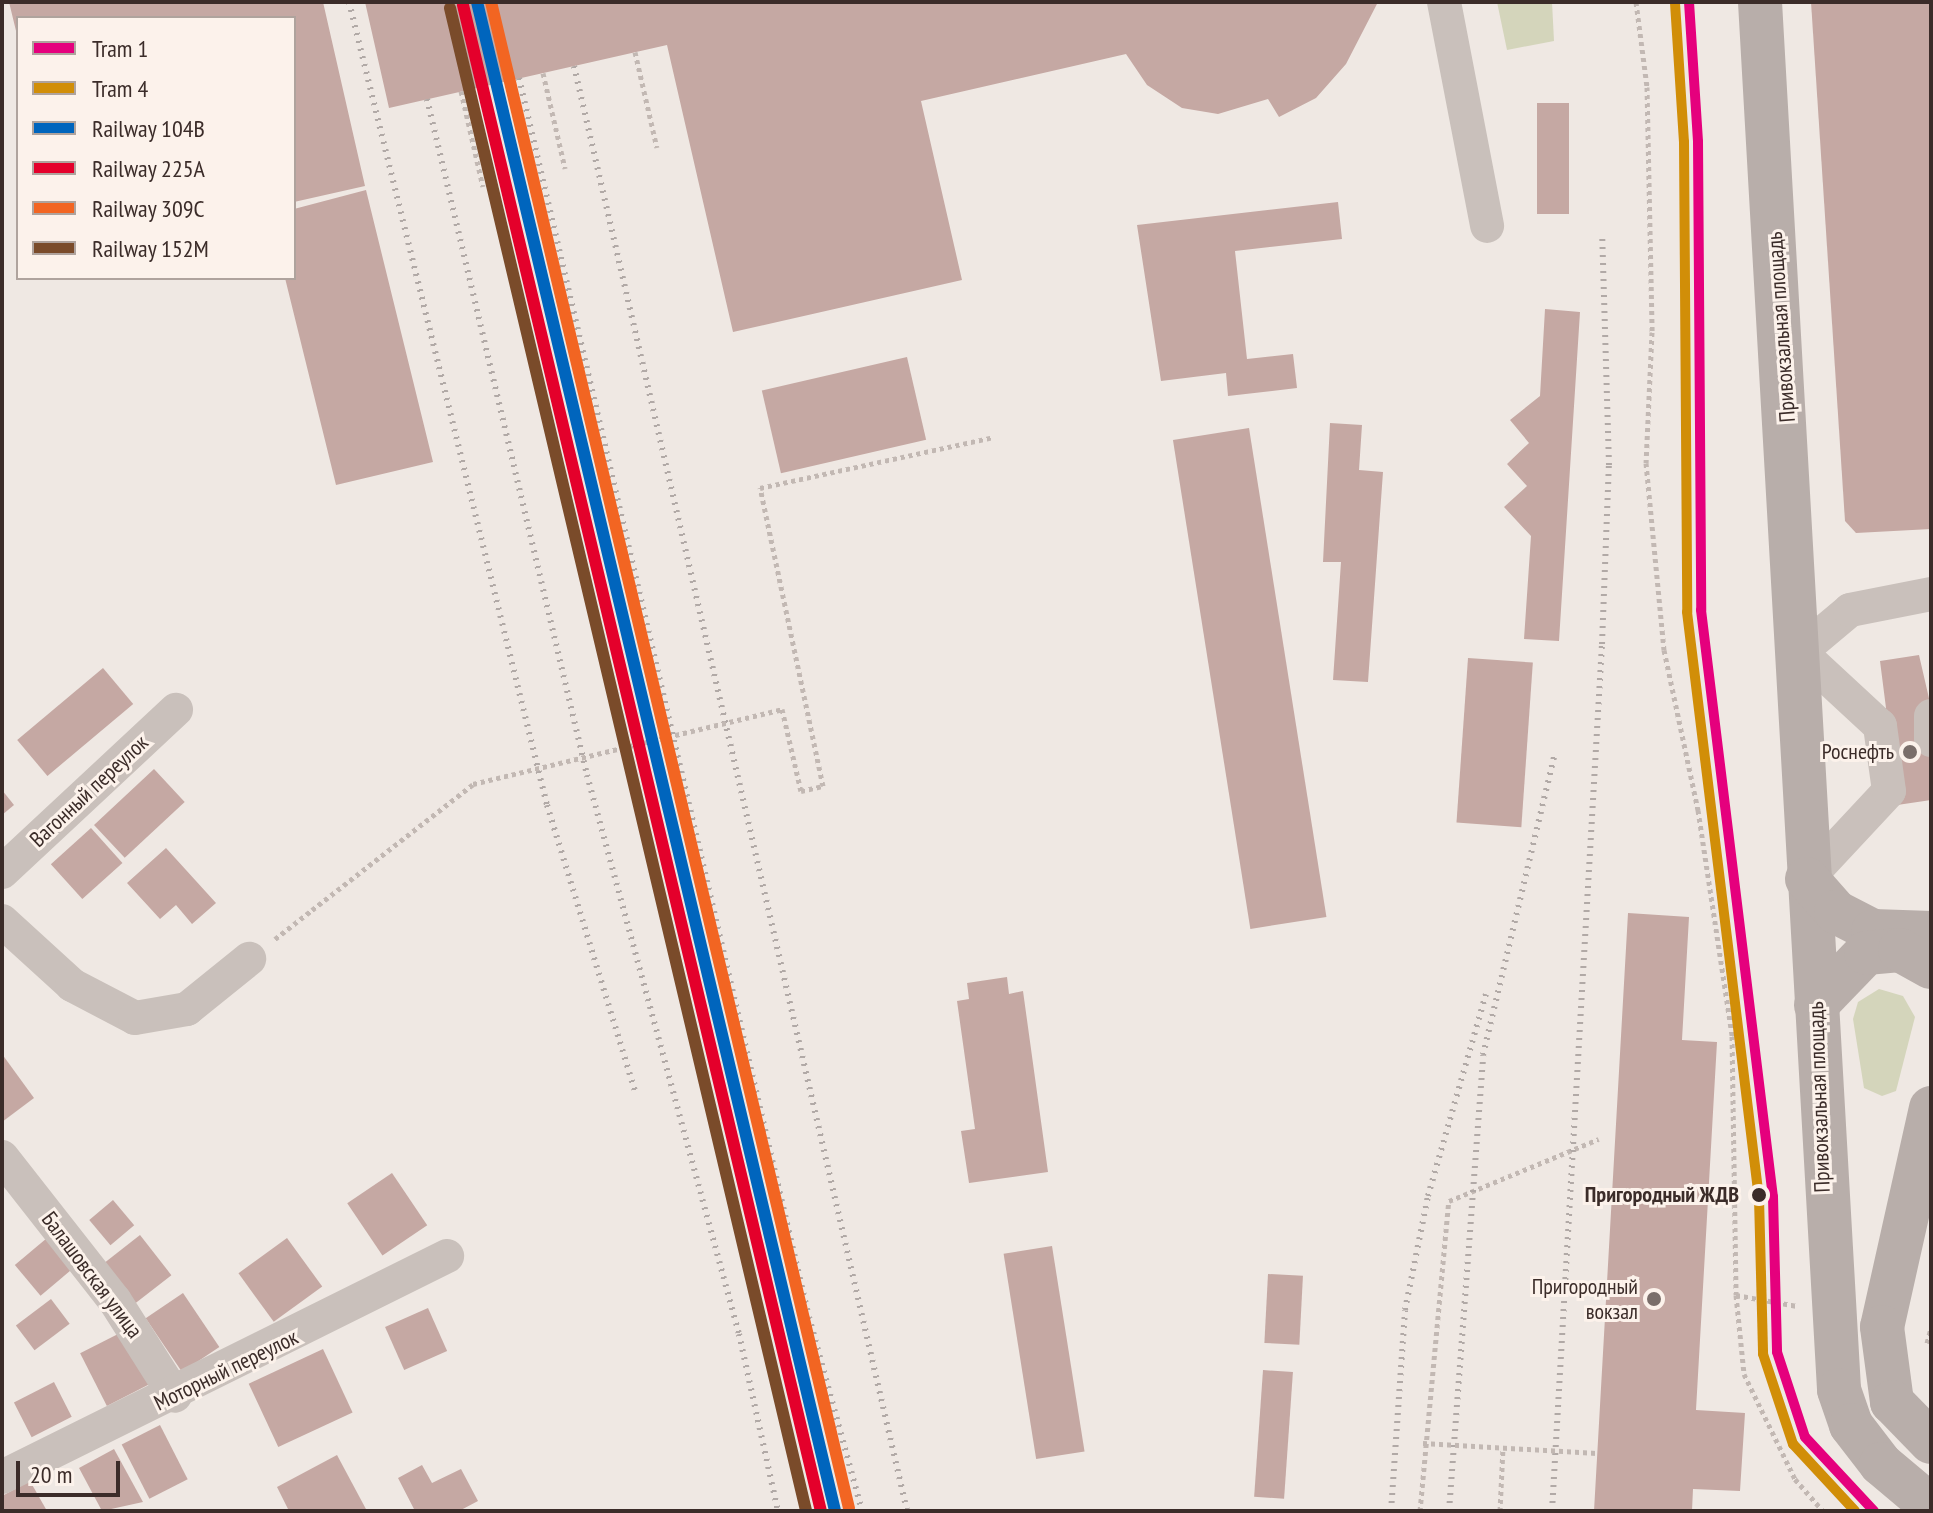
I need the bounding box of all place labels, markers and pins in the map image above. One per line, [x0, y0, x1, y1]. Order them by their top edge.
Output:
place label: Роснефть [1822, 739, 1894, 765]
marker: Роснефть [1901, 743, 1919, 761]
place label: Пригородный ЖДВ [1584, 1182, 1739, 1208]
marker: Пригородный ЖДВ [1746, 1182, 1772, 1208]
place label: Пригородный вокзал [1532, 1273, 1638, 1324]
marker: Пригородный вокзал [1645, 1290, 1663, 1308]

